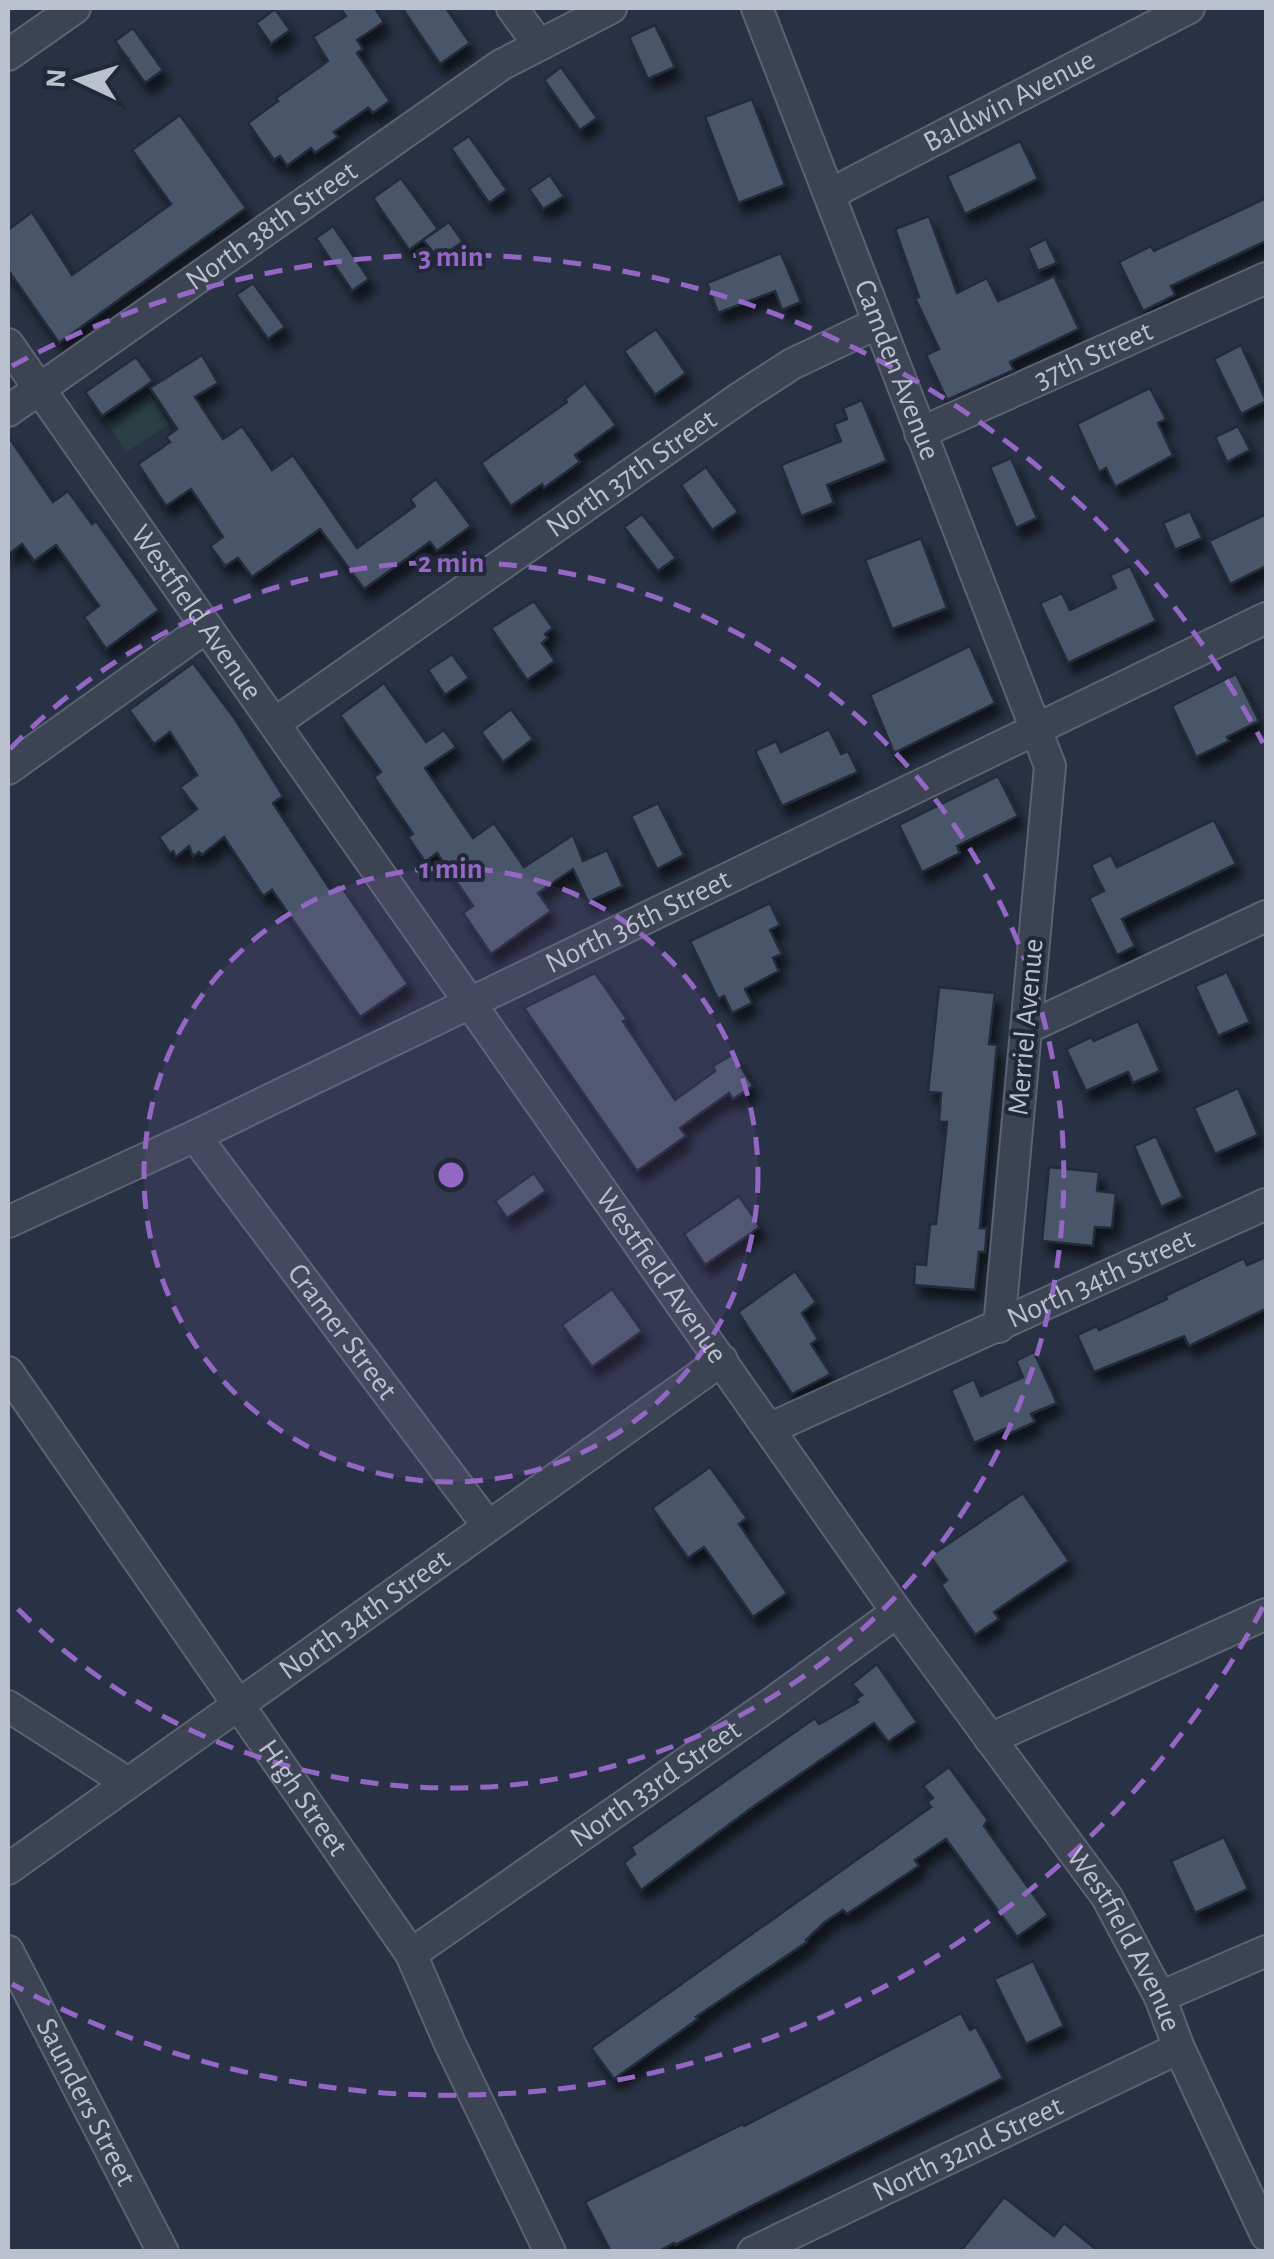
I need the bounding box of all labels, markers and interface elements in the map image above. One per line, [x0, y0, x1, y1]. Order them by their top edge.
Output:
north arrow [30, 30, 130, 130]
street label: Baldwin Avenue [919, 44, 1100, 158]
text: N [42, 68, 72, 89]
street label: North 38th Street [180, 156, 363, 296]
text: 3 min [418, 242, 484, 272]
street label: Camden Avenue [849, 276, 945, 464]
street label: 37th Street [1030, 316, 1157, 395]
street label: North 37th Street [541, 404, 722, 543]
street label: Westfield Avenue [125, 520, 268, 705]
text: 2 min [418, 548, 484, 578]
text: 1 min [419, 854, 483, 884]
street label: North 36th Street [541, 864, 736, 979]
street label: Merriel Avenue [1003, 937, 1049, 1117]
centre of rings [433, 1157, 469, 1193]
street label: Westfield Avenue [590, 1183, 733, 1369]
street label: North 34th Street [1003, 1223, 1199, 1334]
street label: Cramer Street [282, 1258, 403, 1406]
street label: North 34th Street [274, 1544, 456, 1686]
street label: North 33rd Street [565, 1714, 747, 1853]
street label: High Street [253, 1734, 354, 1862]
street label: Westfield Avenue [1061, 1842, 1186, 2035]
street label: Saunders Street [30, 2014, 141, 2191]
street label: North 32nd Street [868, 2091, 1068, 2207]

